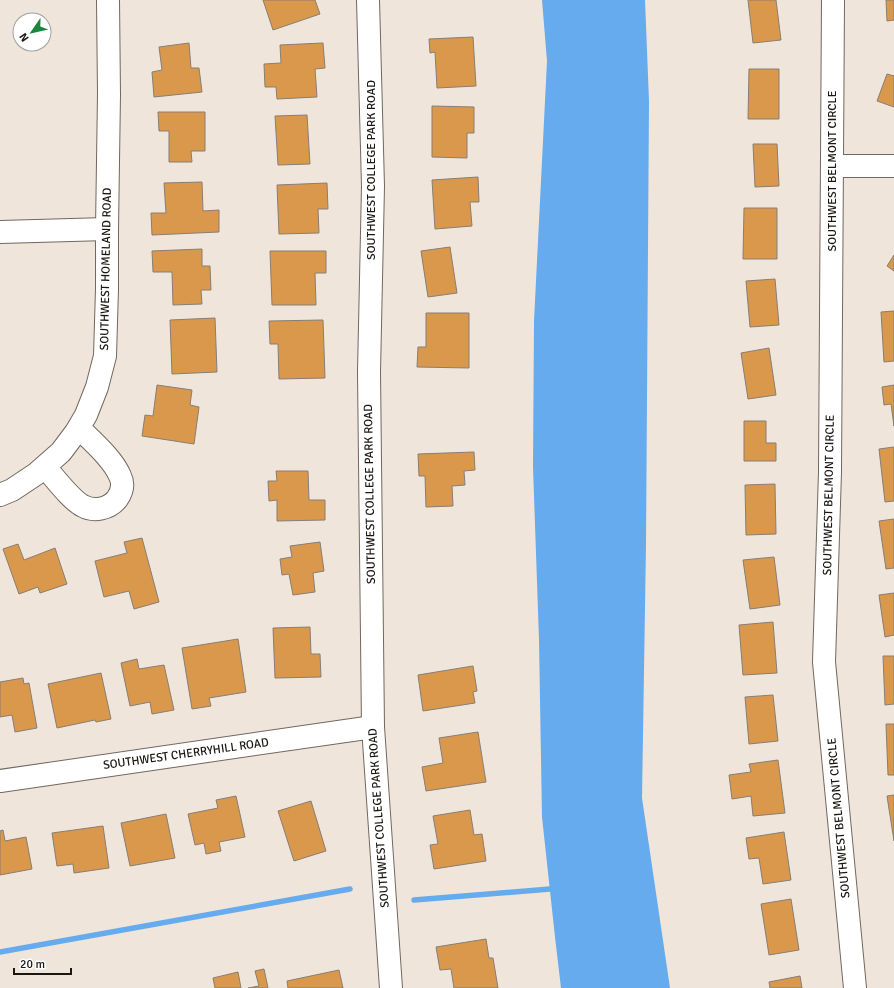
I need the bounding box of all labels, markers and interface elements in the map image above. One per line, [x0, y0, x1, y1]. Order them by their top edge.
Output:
north arrow [12, 12, 52, 52]
text: N [17, 31, 32, 44]
street label: SOUTHWEST COLLEGE PARK ROAD [364, 80, 379, 260]
street label: SOUTHWEST BELMONT CIRCLE [825, 90, 840, 251]
street label: SOUTHWEST HOMELAND ROAD [97, 187, 115, 351]
street label: SOUTHWEST COLLEGE PARK ROAD [361, 404, 379, 584]
street label: SOUTHWEST BELMONT CIRCLE [820, 414, 838, 576]
street label: SOUTHWEST COLLEGE PARK ROAD [365, 728, 393, 908]
street label: SOUTHWEST CHERRYHILL ROAD [102, 735, 270, 773]
street label: SOUTHWEST BELMONT CIRCLE [825, 737, 853, 899]
scale bar [14, 950, 71, 976]
text: 20 m [20, 957, 45, 972]

